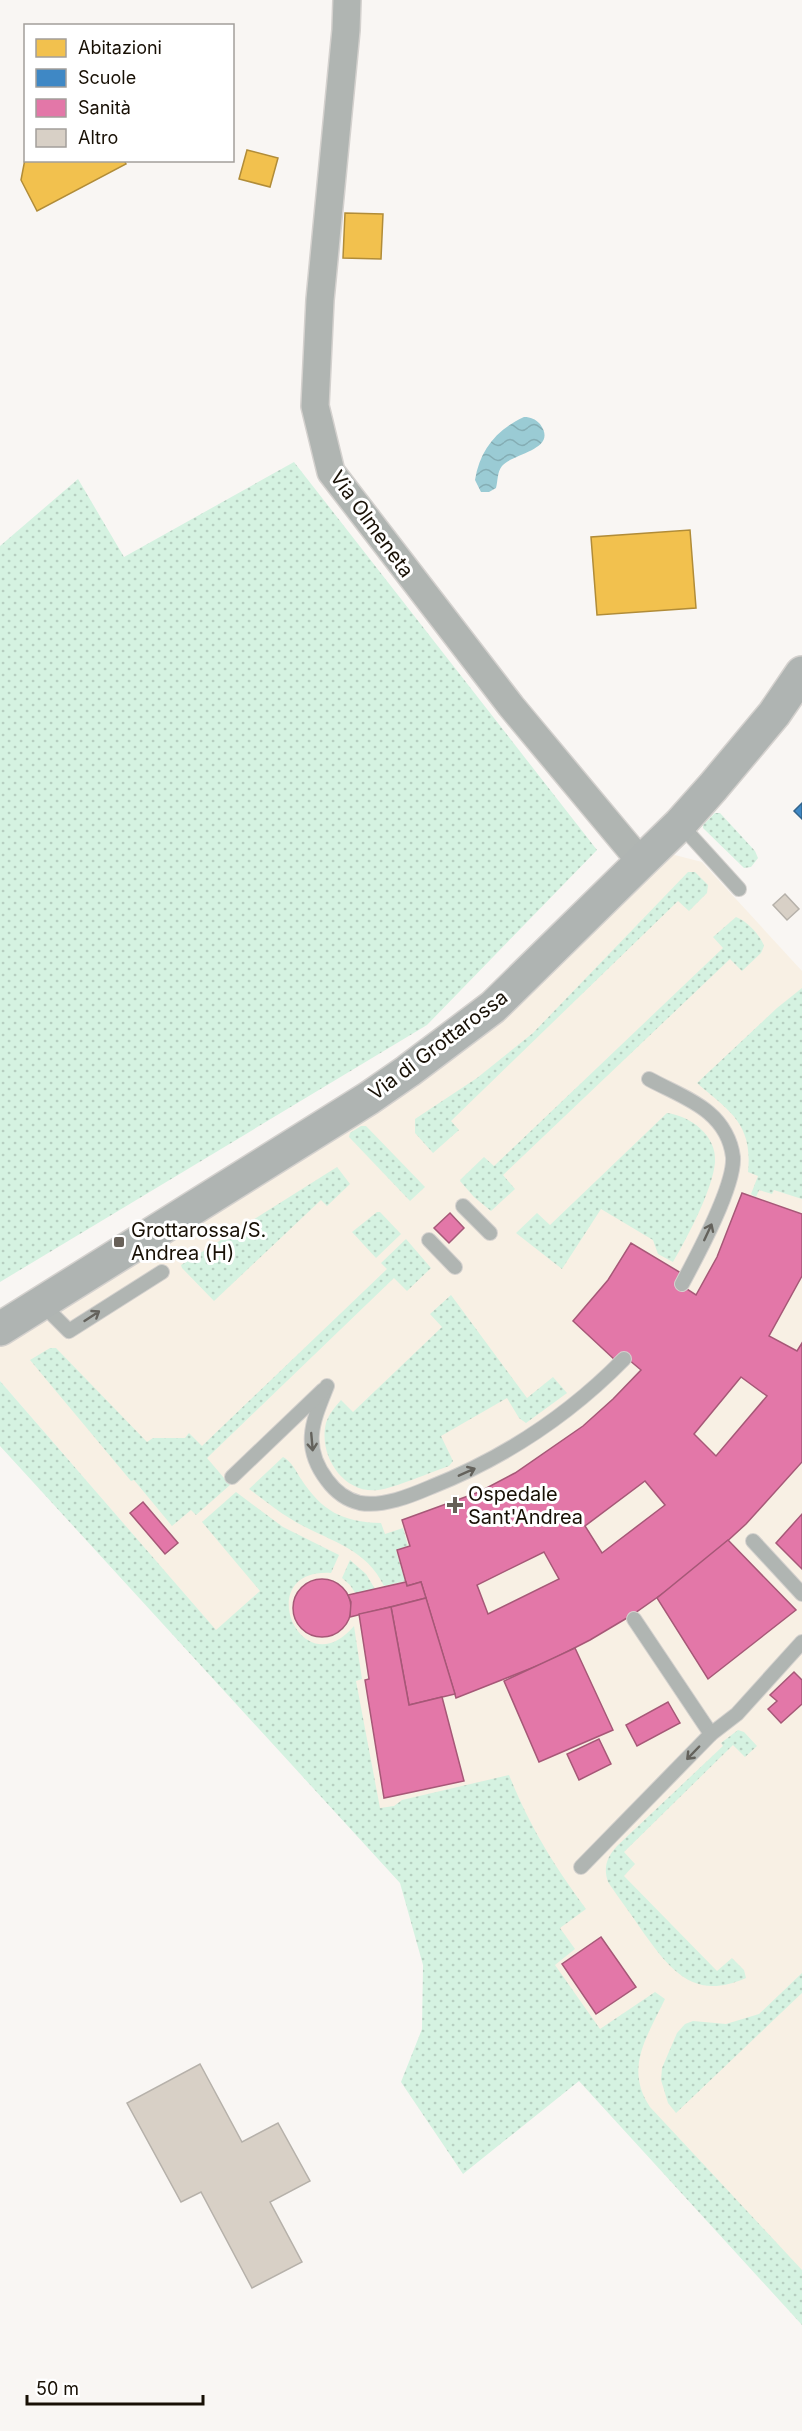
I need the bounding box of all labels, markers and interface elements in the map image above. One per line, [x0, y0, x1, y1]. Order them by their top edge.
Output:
legend [24, 24, 234, 162]
text: Abitazioni [78, 37, 162, 58]
text: Scuole [78, 67, 136, 88]
text: Sanità [78, 97, 131, 118]
text: Altro [78, 127, 118, 148]
street label: Via Olmeneta [325, 466, 419, 582]
street label: Via di Grottarossa [364, 985, 512, 1105]
place label: Grottarossa/S. Andrea (H) [131, 1218, 266, 1265]
one-way arrow [703, 1223, 715, 1241]
marker: Grottarossa/S. Andrea (H) [112, 1235, 126, 1249]
one-way arrow [84, 1309, 101, 1322]
one-way arrow [307, 1431, 318, 1451]
one-way arrow [457, 1466, 475, 1478]
place label: Ospedale Sant'Andrea [468, 1482, 583, 1529]
marker: Ospedale Sant'Andrea [446, 1496, 464, 1514]
one-way arrow [685, 1745, 700, 1760]
scale bar [27, 2368, 202, 2406]
text: 50 m [36, 2378, 79, 2399]

